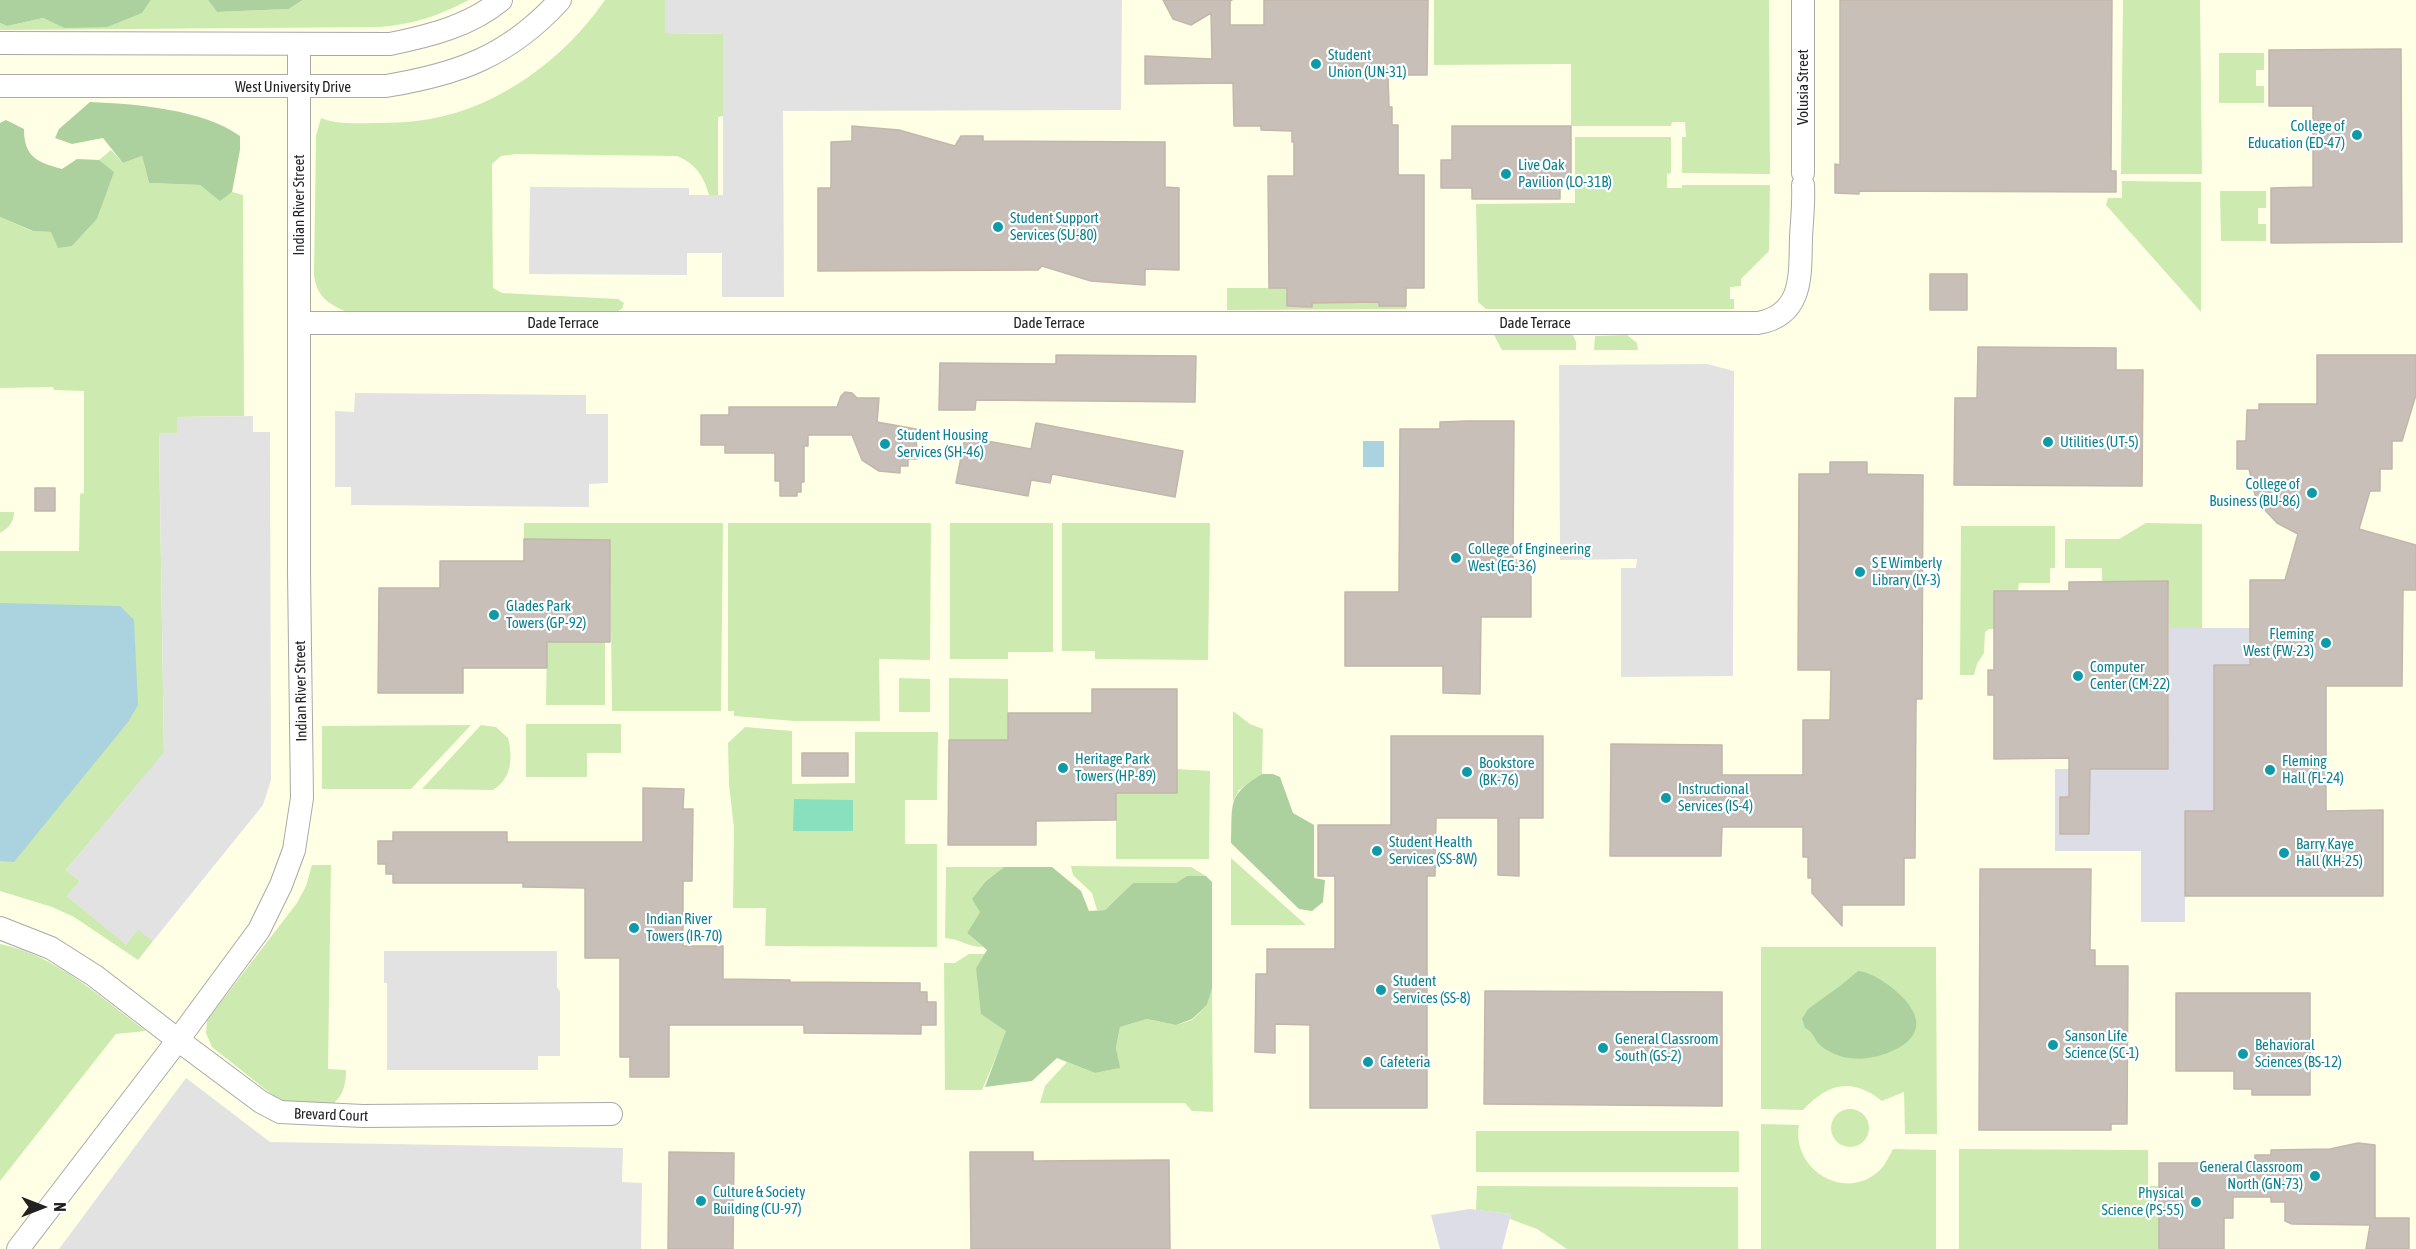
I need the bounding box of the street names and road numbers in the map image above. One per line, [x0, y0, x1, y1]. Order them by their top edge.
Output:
street label: Volusia Street [1794, 49, 1812, 125]
street label: West University Drive [235, 78, 351, 96]
street label: Indian River Street [290, 154, 308, 256]
street label: Dade Terrace [527, 314, 599, 332]
street label: Dade Terrace [1013, 314, 1085, 332]
street label: Dade Terrace [1499, 314, 1571, 332]
street label: Indian River Street [291, 640, 311, 742]
street label: Brevard Court [293, 1105, 369, 1125]

